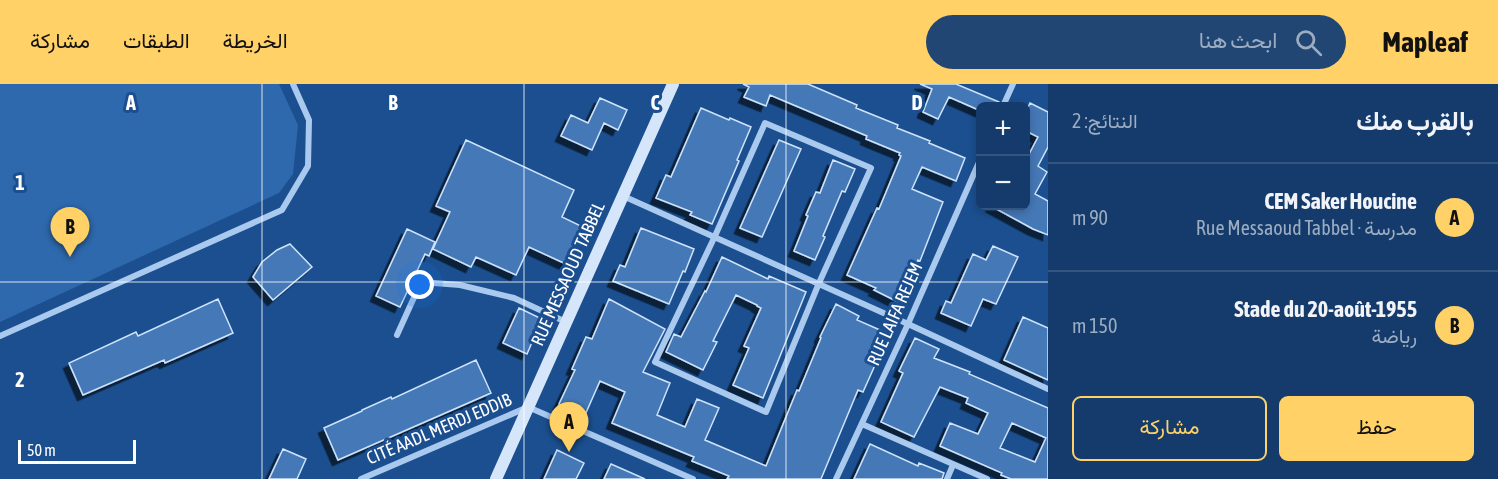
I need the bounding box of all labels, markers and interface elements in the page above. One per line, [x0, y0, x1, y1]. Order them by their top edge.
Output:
search box [926, 15, 1346, 69]
icon: search [1292, 26, 1325, 59]
text: Mapleaf [1382, 26, 1468, 58]
text: ابحث هنا [1199, 27, 1277, 53]
text: مشاركة [30, 28, 90, 52]
text: الطبقات [123, 28, 190, 52]
text: الخريطة [223, 28, 288, 52]
text: A [125, 91, 136, 114]
text: B [388, 91, 398, 114]
text: C [651, 91, 660, 114]
text: D [911, 91, 923, 114]
map controls [976, 102, 1030, 210]
button: + [976, 102, 1030, 156]
text: بالقرب منك [1356, 106, 1474, 136]
text: النتائج: 2 [1072, 109, 1138, 132]
button: − [976, 156, 1030, 210]
text: 1 [15, 171, 25, 194]
text: CEM Saker Houcine [1264, 188, 1417, 214]
street label: RUE MESSAOUD TABBEL [526, 199, 609, 349]
text: 90 m [1072, 206, 1108, 229]
text: A [1450, 206, 1459, 229]
pin: B [50, 208, 90, 257]
text: مدرسة · Rue Messaoud Tabbel [1196, 216, 1417, 239]
street label: RUE LAIFA REJEM [862, 259, 927, 369]
your location [405, 270, 434, 299]
text: Stade du 20-août-1955 [1234, 296, 1417, 322]
text: 150 m [1072, 314, 1117, 337]
text: B [1450, 314, 1459, 337]
text: رياضة [1372, 324, 1417, 347]
text: 2 [15, 368, 25, 391]
street label: CITÉ AADL MERDJ EDDIB [363, 388, 515, 469]
button: مشاركة [1072, 396, 1267, 461]
button: حفظ [1279, 396, 1474, 461]
pin: A [550, 402, 588, 452]
scale bar [18, 437, 136, 464]
text: 50 m [27, 441, 56, 459]

